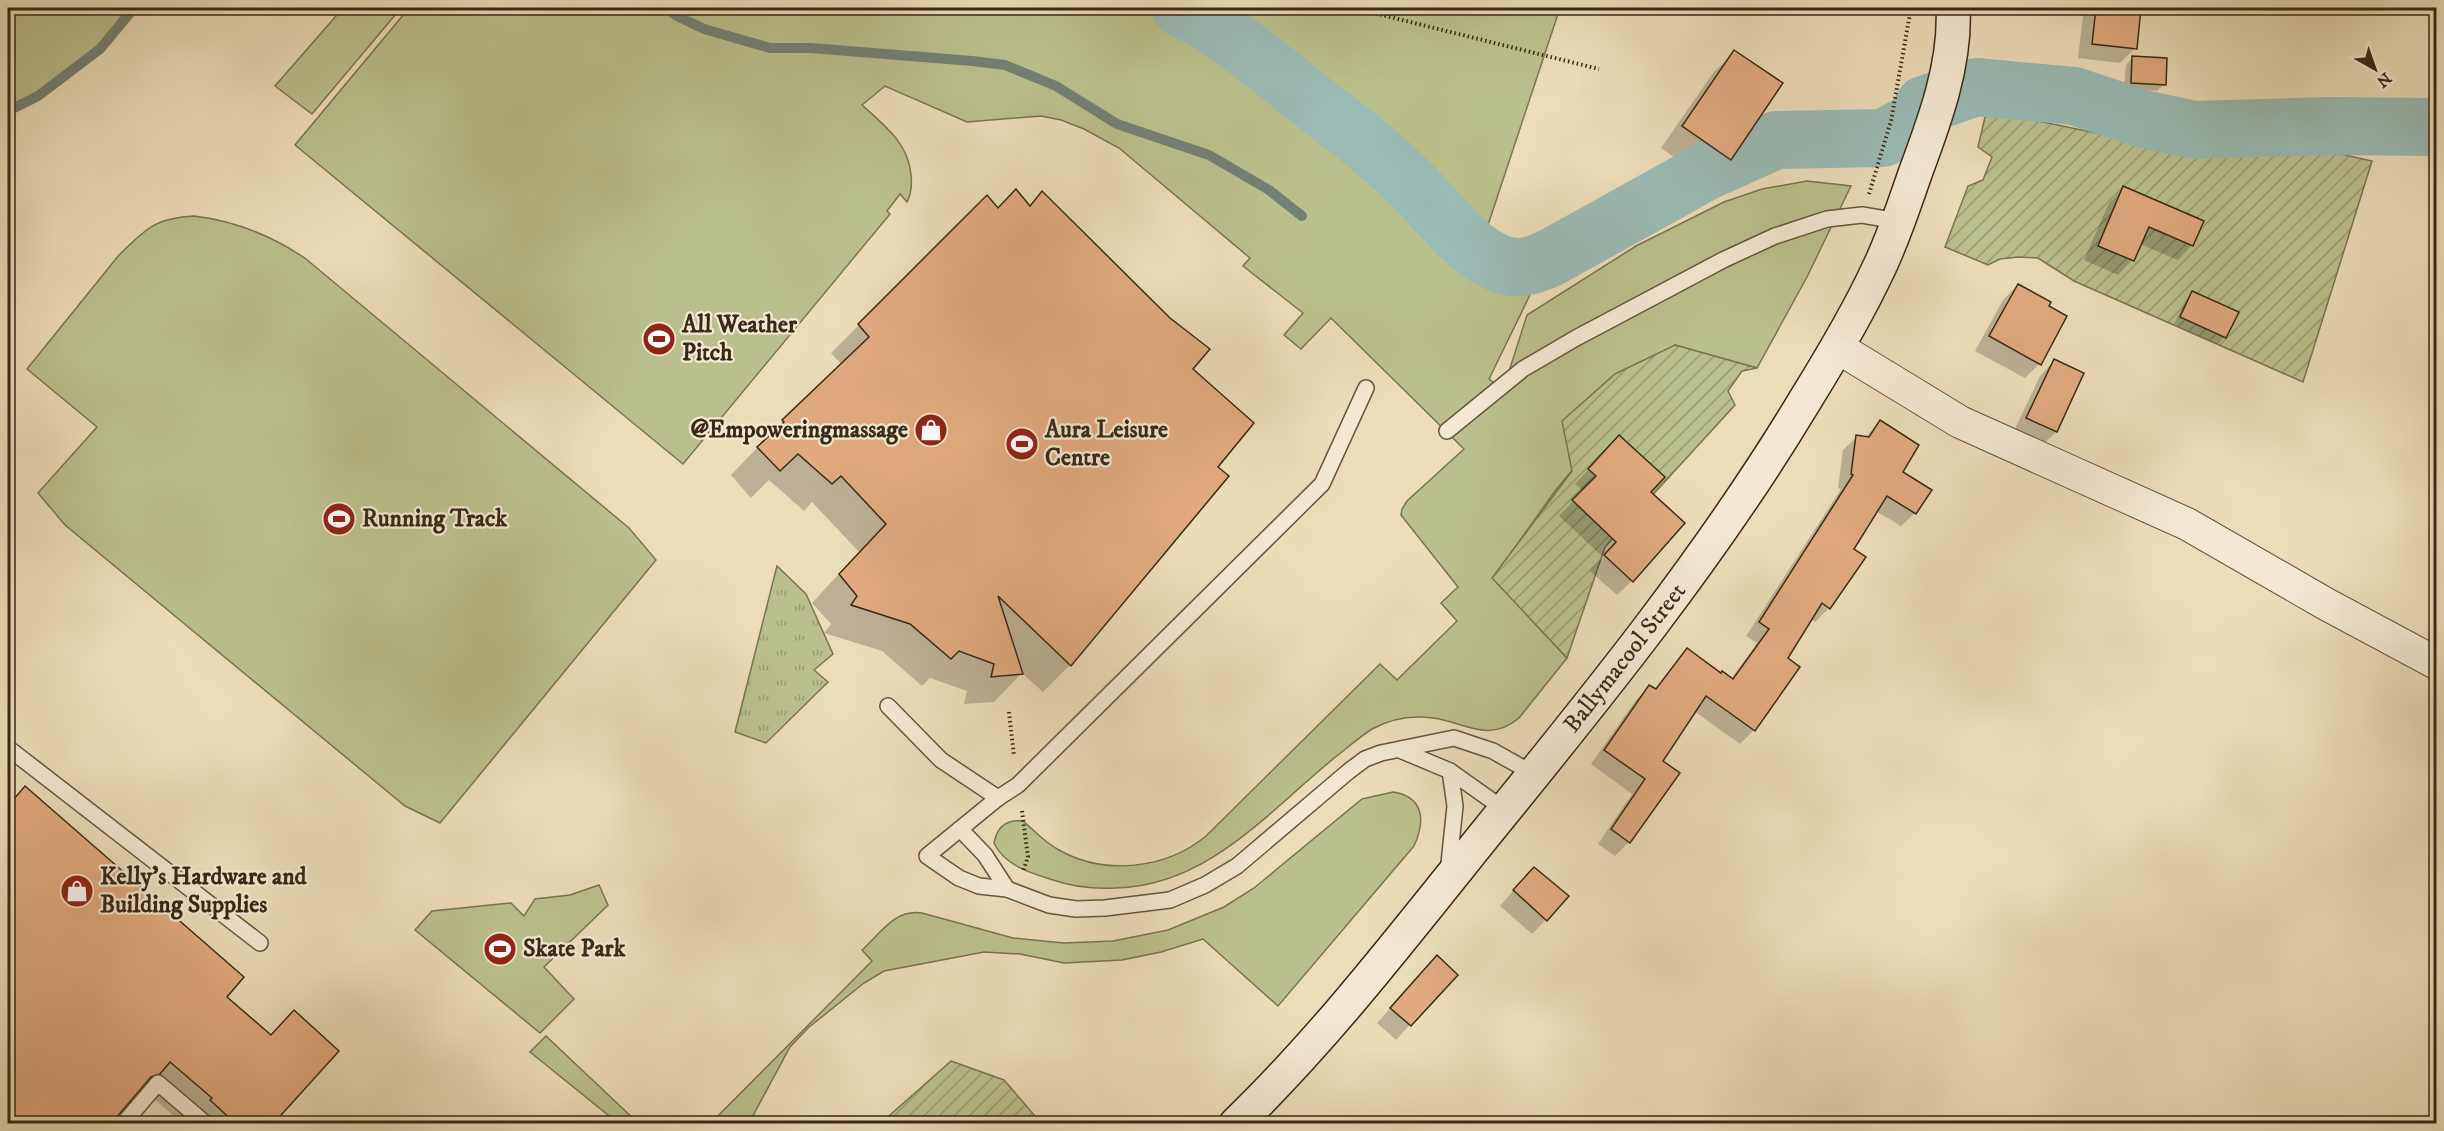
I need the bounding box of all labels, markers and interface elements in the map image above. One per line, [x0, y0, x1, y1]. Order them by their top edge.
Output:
north arrow [2345, 39, 2405, 99]
text: N [2373, 68, 2395, 92]
place label: All Weather Pitch [681, 310, 798, 368]
sports icon: All Weather Pitch [641, 321, 677, 357]
shop icon: @Empoweringmassage [913, 412, 949, 448]
place label: @Empoweringmassage [690, 415, 908, 445]
place label: Aura Leisure Centre [1044, 415, 1168, 473]
sports icon: Aura Leisure Centre [1004, 426, 1040, 462]
sports icon: Running Track [321, 501, 357, 537]
place label: Running Track [362, 504, 508, 534]
street label: Ballymacool Street [1557, 577, 1693, 739]
place label: Kelly's Hardware and Building Supplies [100, 862, 308, 920]
shop icon: Kelly's Hardware and Building Supplies [59, 873, 95, 909]
sports icon: Skate Park [482, 931, 518, 967]
place label: Skate Park [523, 934, 626, 964]

